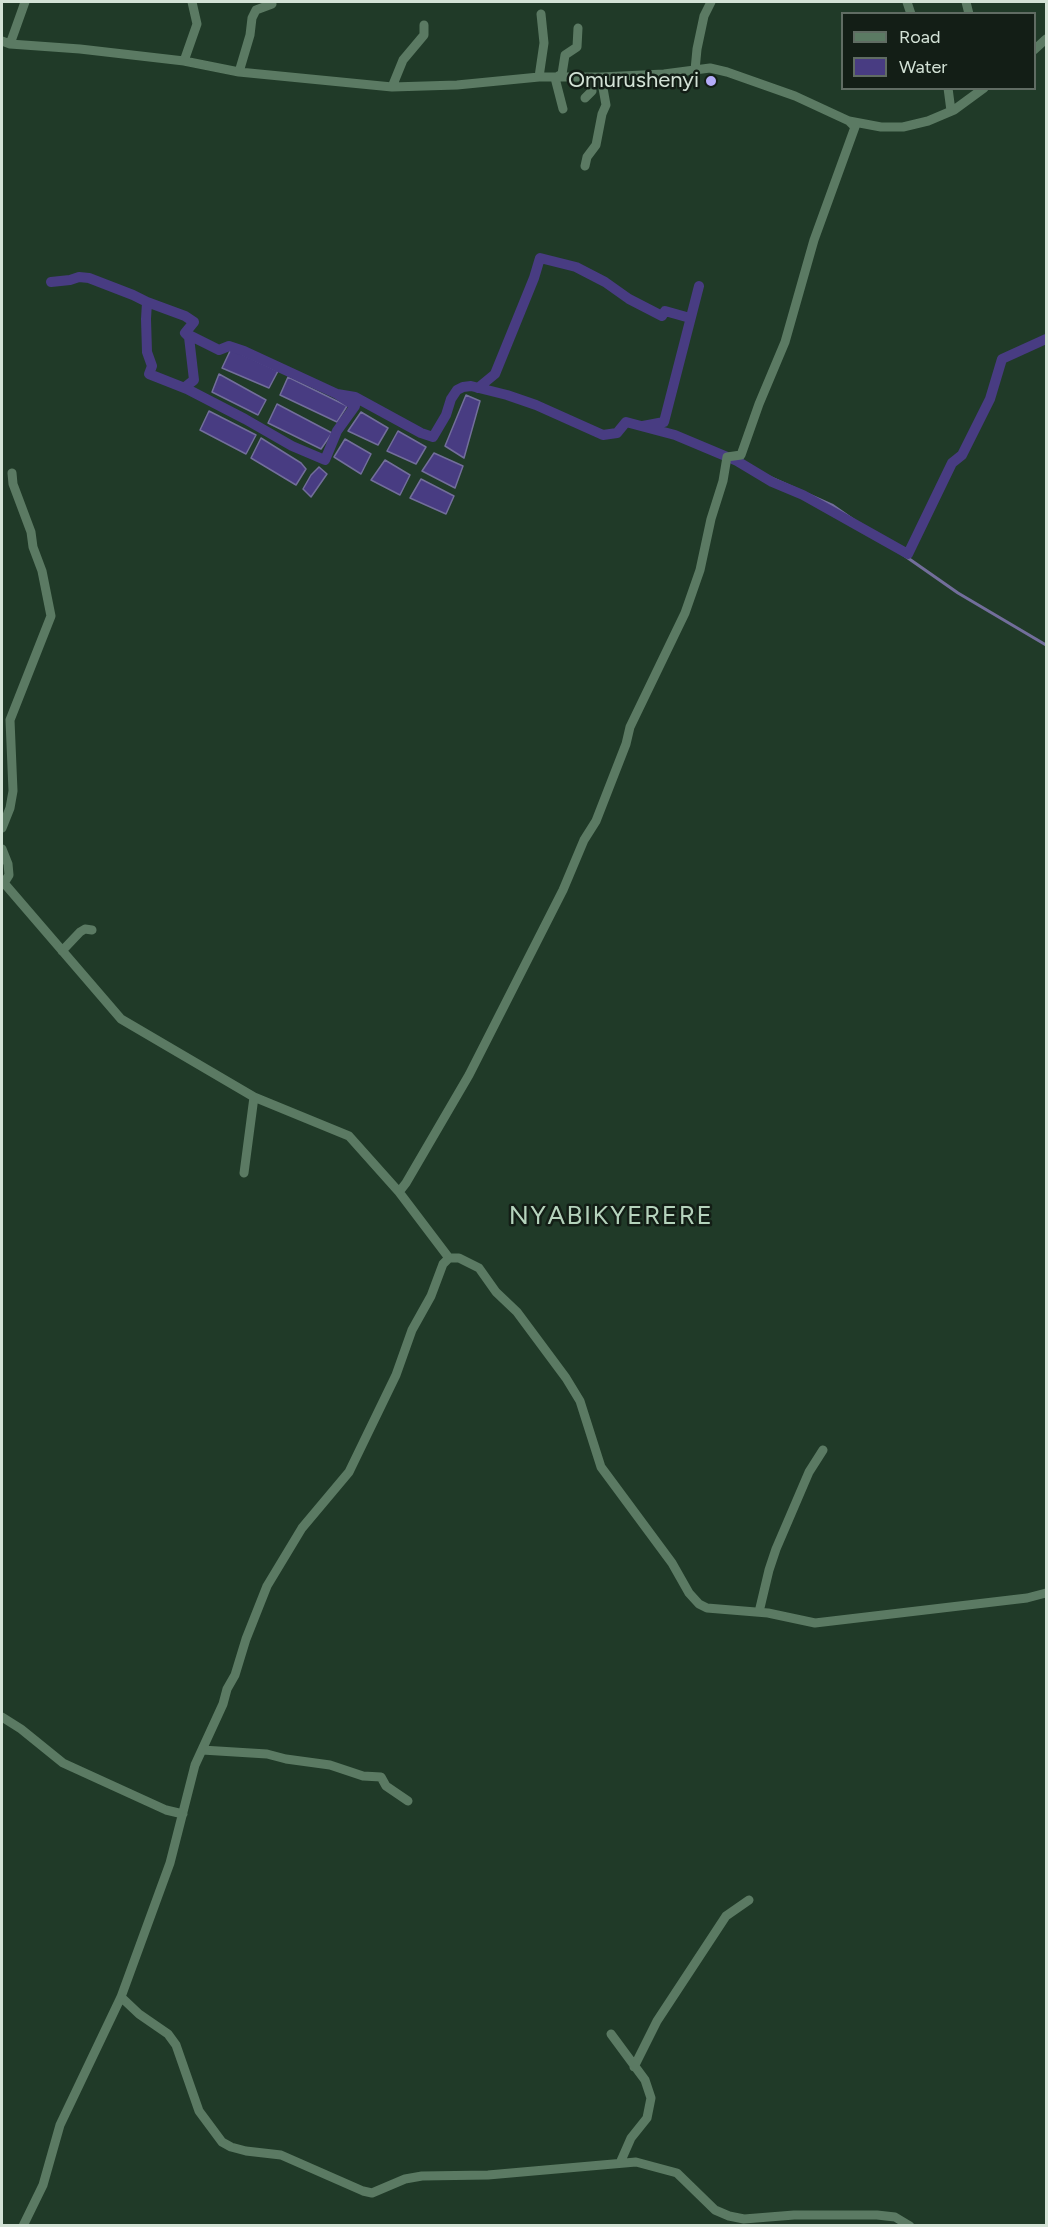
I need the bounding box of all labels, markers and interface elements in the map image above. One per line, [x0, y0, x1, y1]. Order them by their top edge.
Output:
legend [841, 12, 1036, 90]
text: Road [899, 26, 940, 48]
text: Water [899, 56, 947, 78]
place label: Omurushenyi [568, 68, 699, 94]
marker: Omurushenyi [704, 74, 718, 88]
district label: NYABIKYERERE [509, 1200, 713, 1232]

